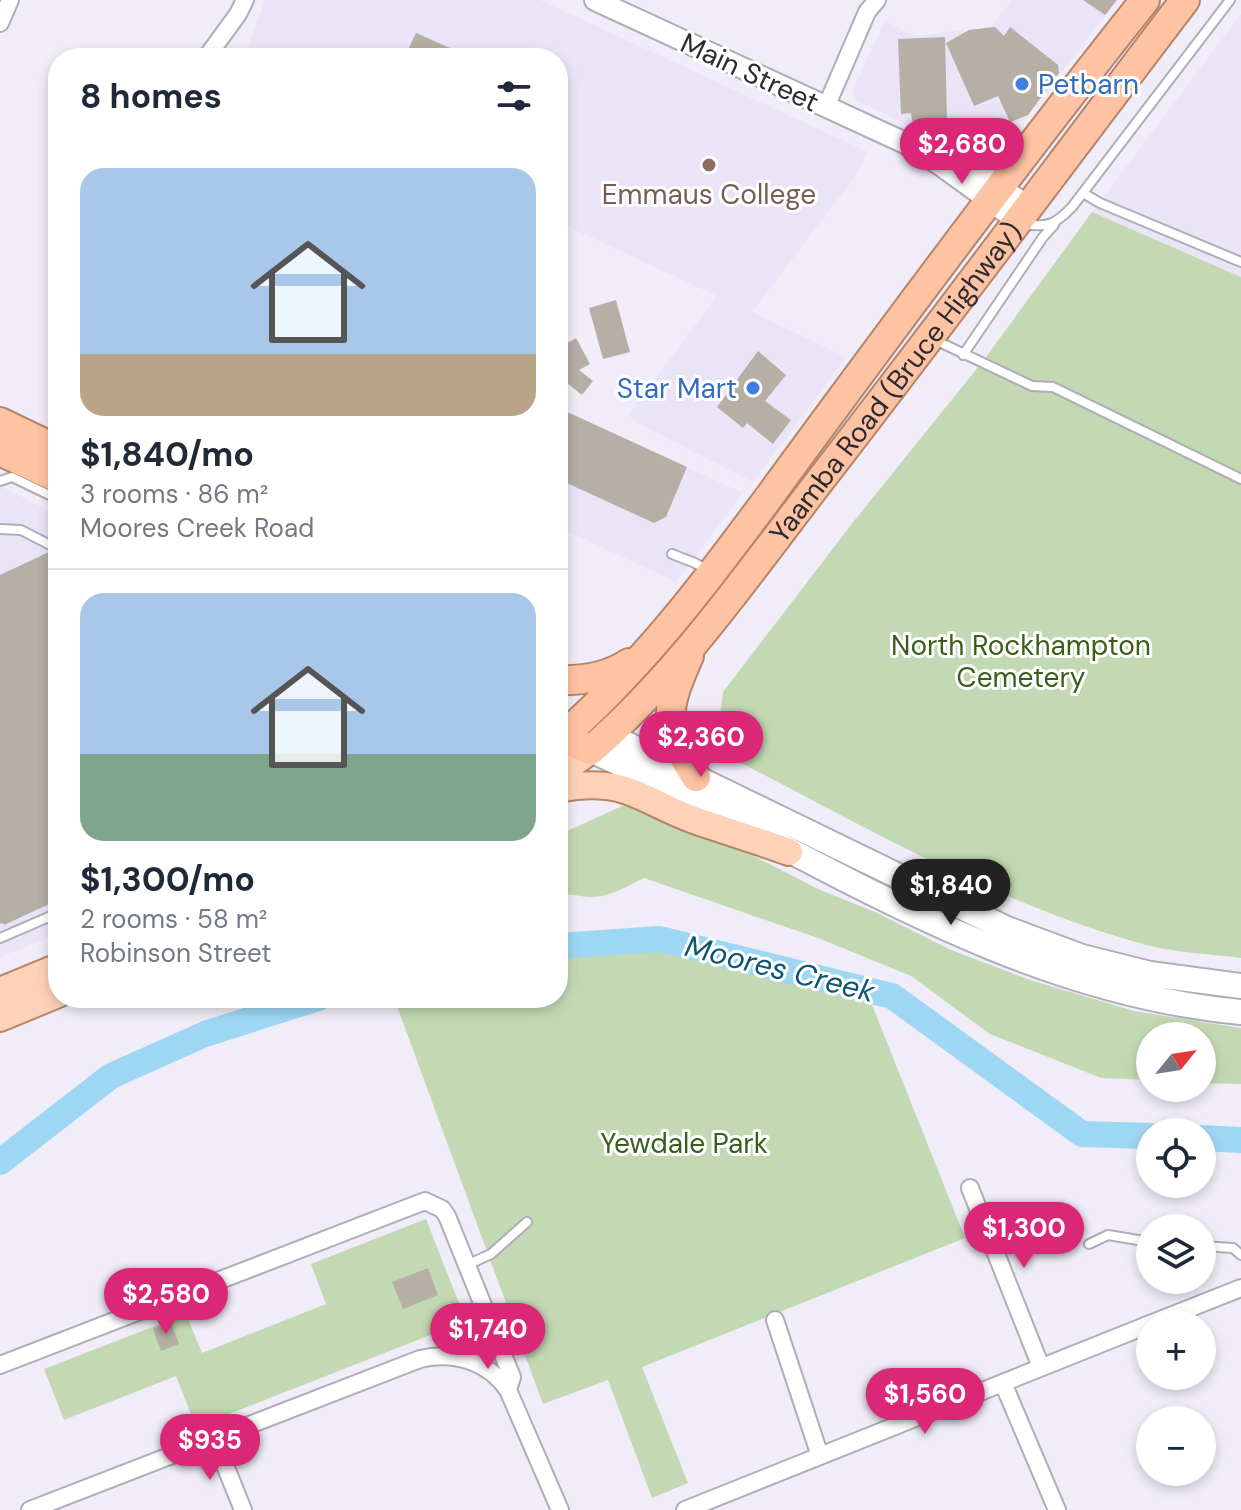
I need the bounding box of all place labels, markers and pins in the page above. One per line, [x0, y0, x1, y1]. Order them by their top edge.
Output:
place label: Petbarn [1038, 66, 1139, 103]
marker: Petbarn [1013, 75, 1031, 93]
pin: $2,680 [897, 118, 1027, 186]
marker: Emmaus College [700, 156, 718, 174]
place label: Emmaus College [602, 176, 816, 213]
place label: Star Mart [617, 370, 737, 407]
marker: Star Mart [744, 379, 762, 397]
pin: $2,360 [636, 711, 766, 779]
pin: $1,840 [886, 859, 1016, 927]
pin: $1,300 [959, 1202, 1089, 1270]
pin: $2,580 [101, 1268, 231, 1336]
pin: $1,740 [423, 1303, 553, 1371]
pin: $1,560 [860, 1368, 990, 1436]
pin: $935 [163, 1414, 257, 1482]

